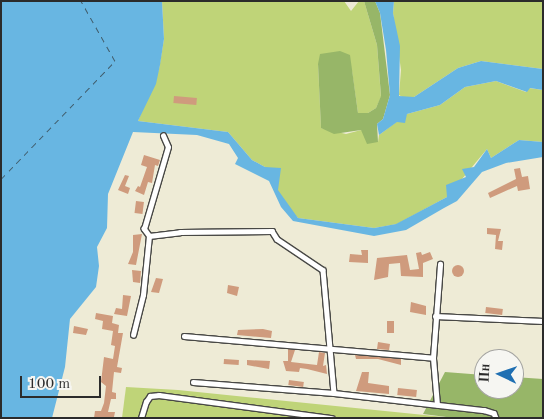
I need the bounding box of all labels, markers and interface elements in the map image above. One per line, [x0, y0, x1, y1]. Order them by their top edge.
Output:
north arrow [474, 349, 524, 399]
text: Пн [478, 363, 493, 383]
scale bar [22, 366, 104, 398]
text: 100 m [28, 377, 70, 392]

